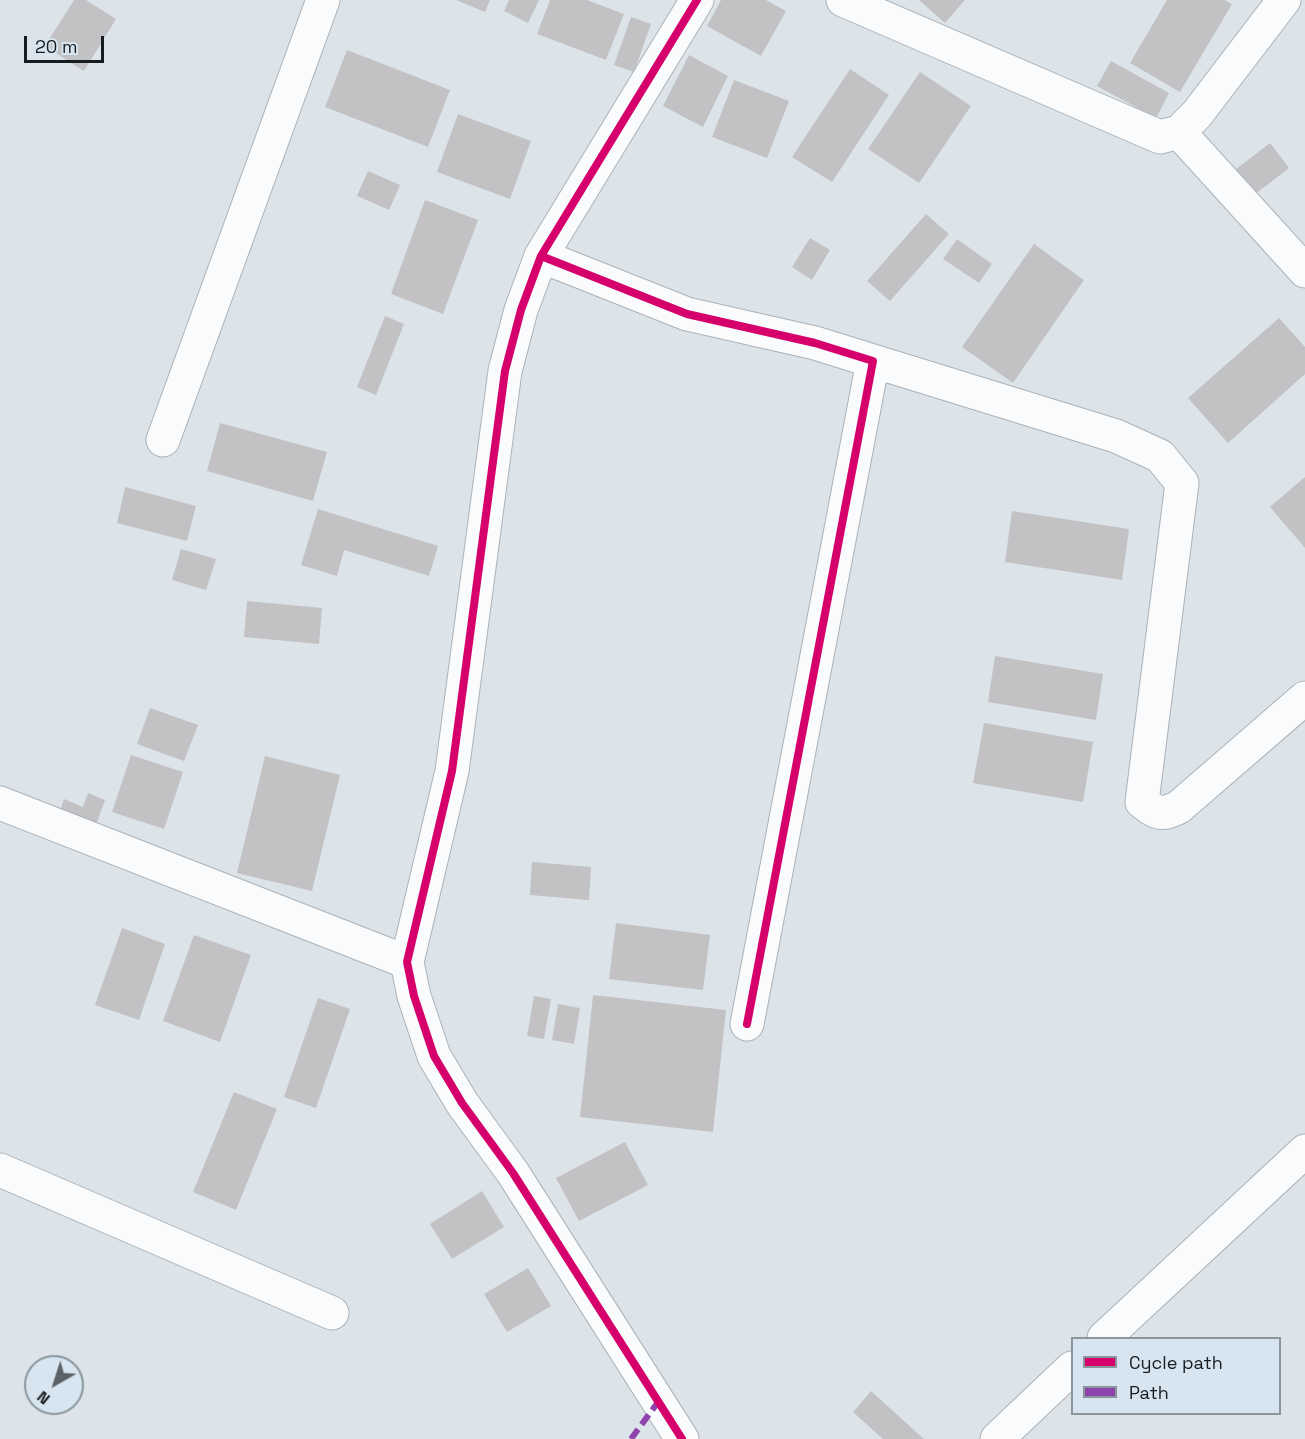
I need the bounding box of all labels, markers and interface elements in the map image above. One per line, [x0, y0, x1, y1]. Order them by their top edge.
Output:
scale bar [27, 24, 106, 62]
text: 20 m [35, 35, 78, 58]
legend [1071, 1337, 1281, 1415]
text: Cycle path [1129, 1351, 1223, 1374]
north arrow [24, 1355, 84, 1415]
text: Path [1129, 1381, 1169, 1404]
text: N [33, 1386, 54, 1409]

